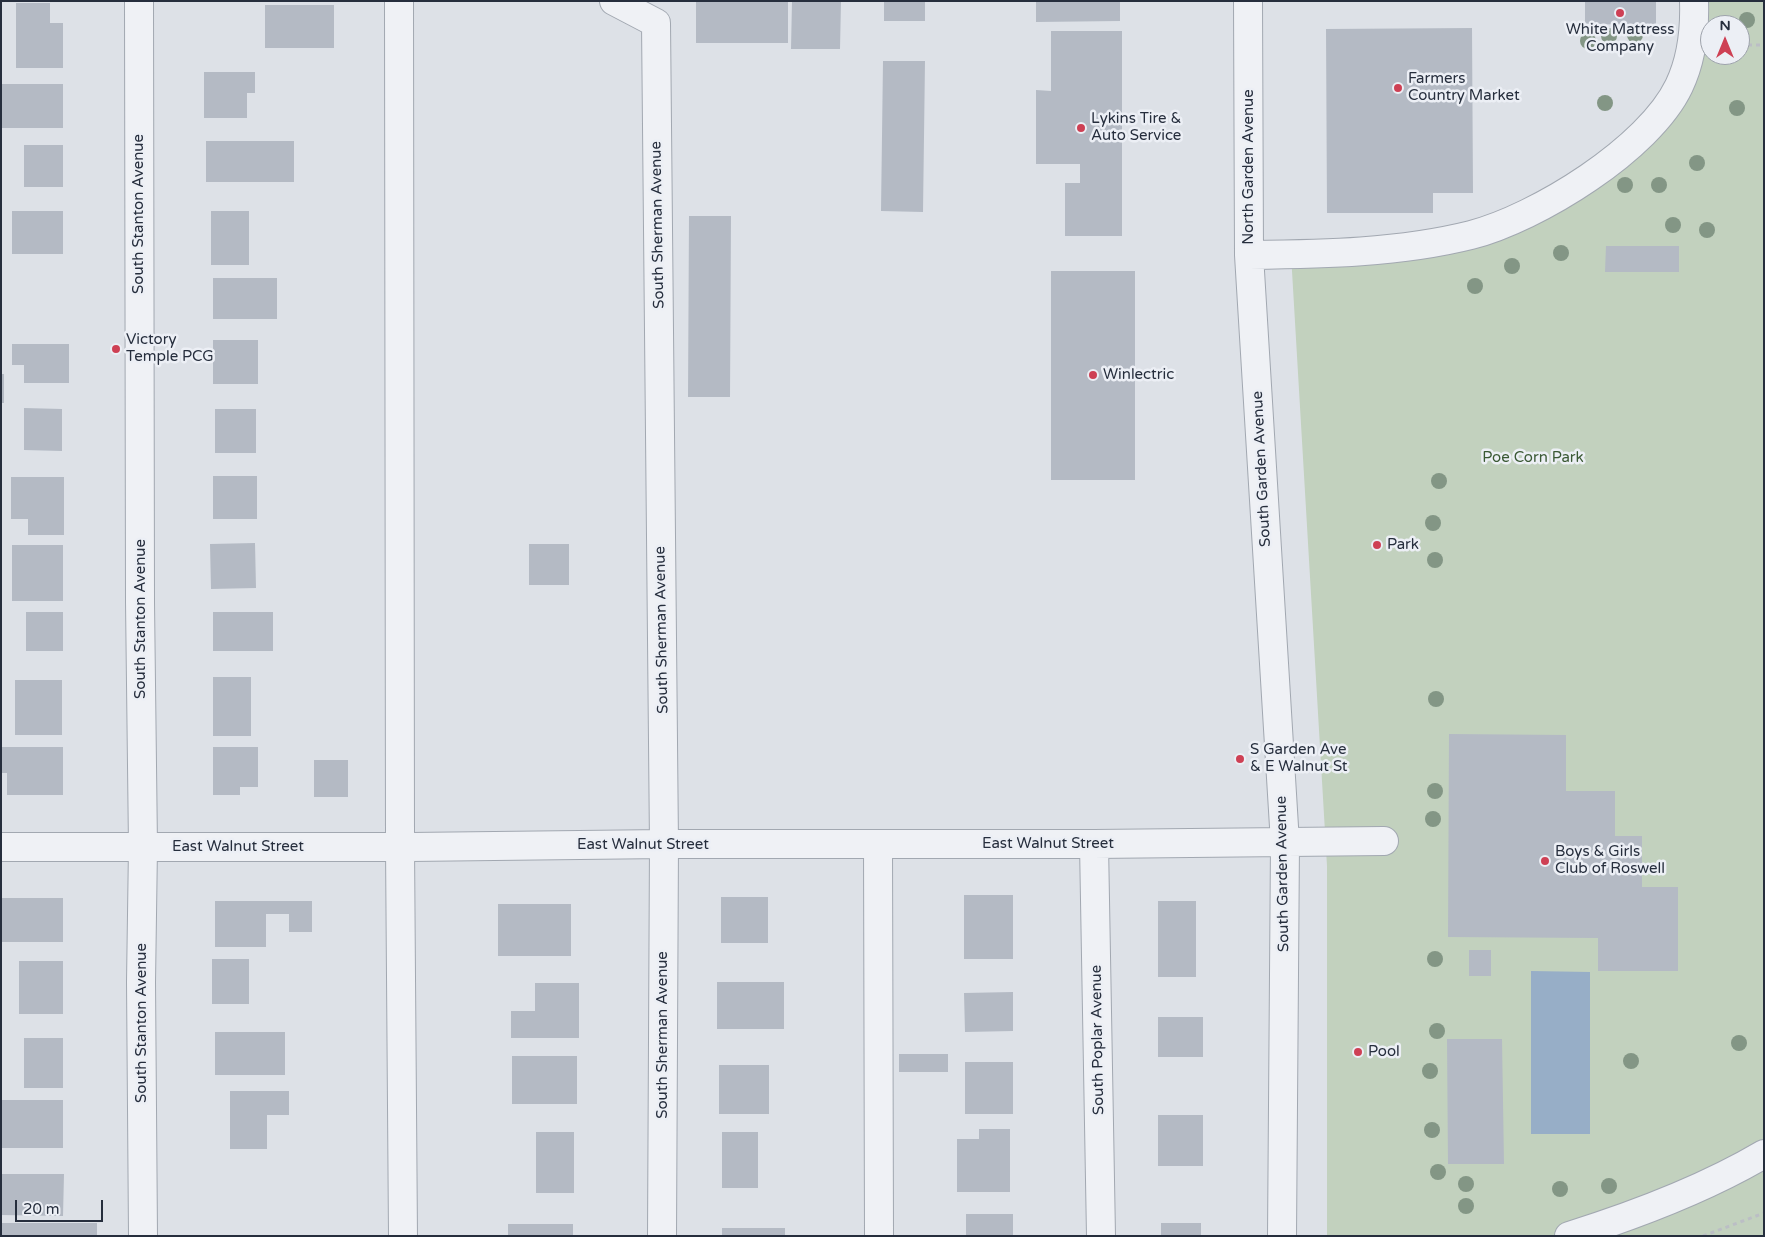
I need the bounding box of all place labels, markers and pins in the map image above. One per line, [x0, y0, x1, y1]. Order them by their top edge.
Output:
marker: White Mattress Company [1614, 7, 1626, 19]
place label: White Mattress Company [1566, 21, 1674, 56]
place label: Farmers Country Market [1408, 70, 1520, 105]
marker: Farmers Country Market [1392, 82, 1404, 94]
place label: Lykins Tire & Auto Service [1091, 110, 1181, 145]
marker: Lykins Tire & Auto Service [1075, 122, 1087, 134]
place label: Victory Temple PCG [126, 331, 214, 366]
marker: Victory Temple PCG [110, 343, 122, 355]
place label: Winlectric [1103, 366, 1174, 384]
marker: Winlectric [1087, 369, 1099, 381]
place label: Park [1387, 536, 1419, 554]
marker: Park [1371, 539, 1383, 551]
place label: S Garden Ave & E Walnut St [1250, 741, 1348, 776]
marker: S Garden Ave & E Walnut St [1234, 753, 1246, 765]
place label: Boys & Girls Club of Roswell [1555, 843, 1665, 878]
marker: Boys & Girls Club of Roswell [1539, 855, 1551, 867]
place label: Pool [1368, 1043, 1400, 1061]
marker: Pool [1352, 1046, 1364, 1058]

